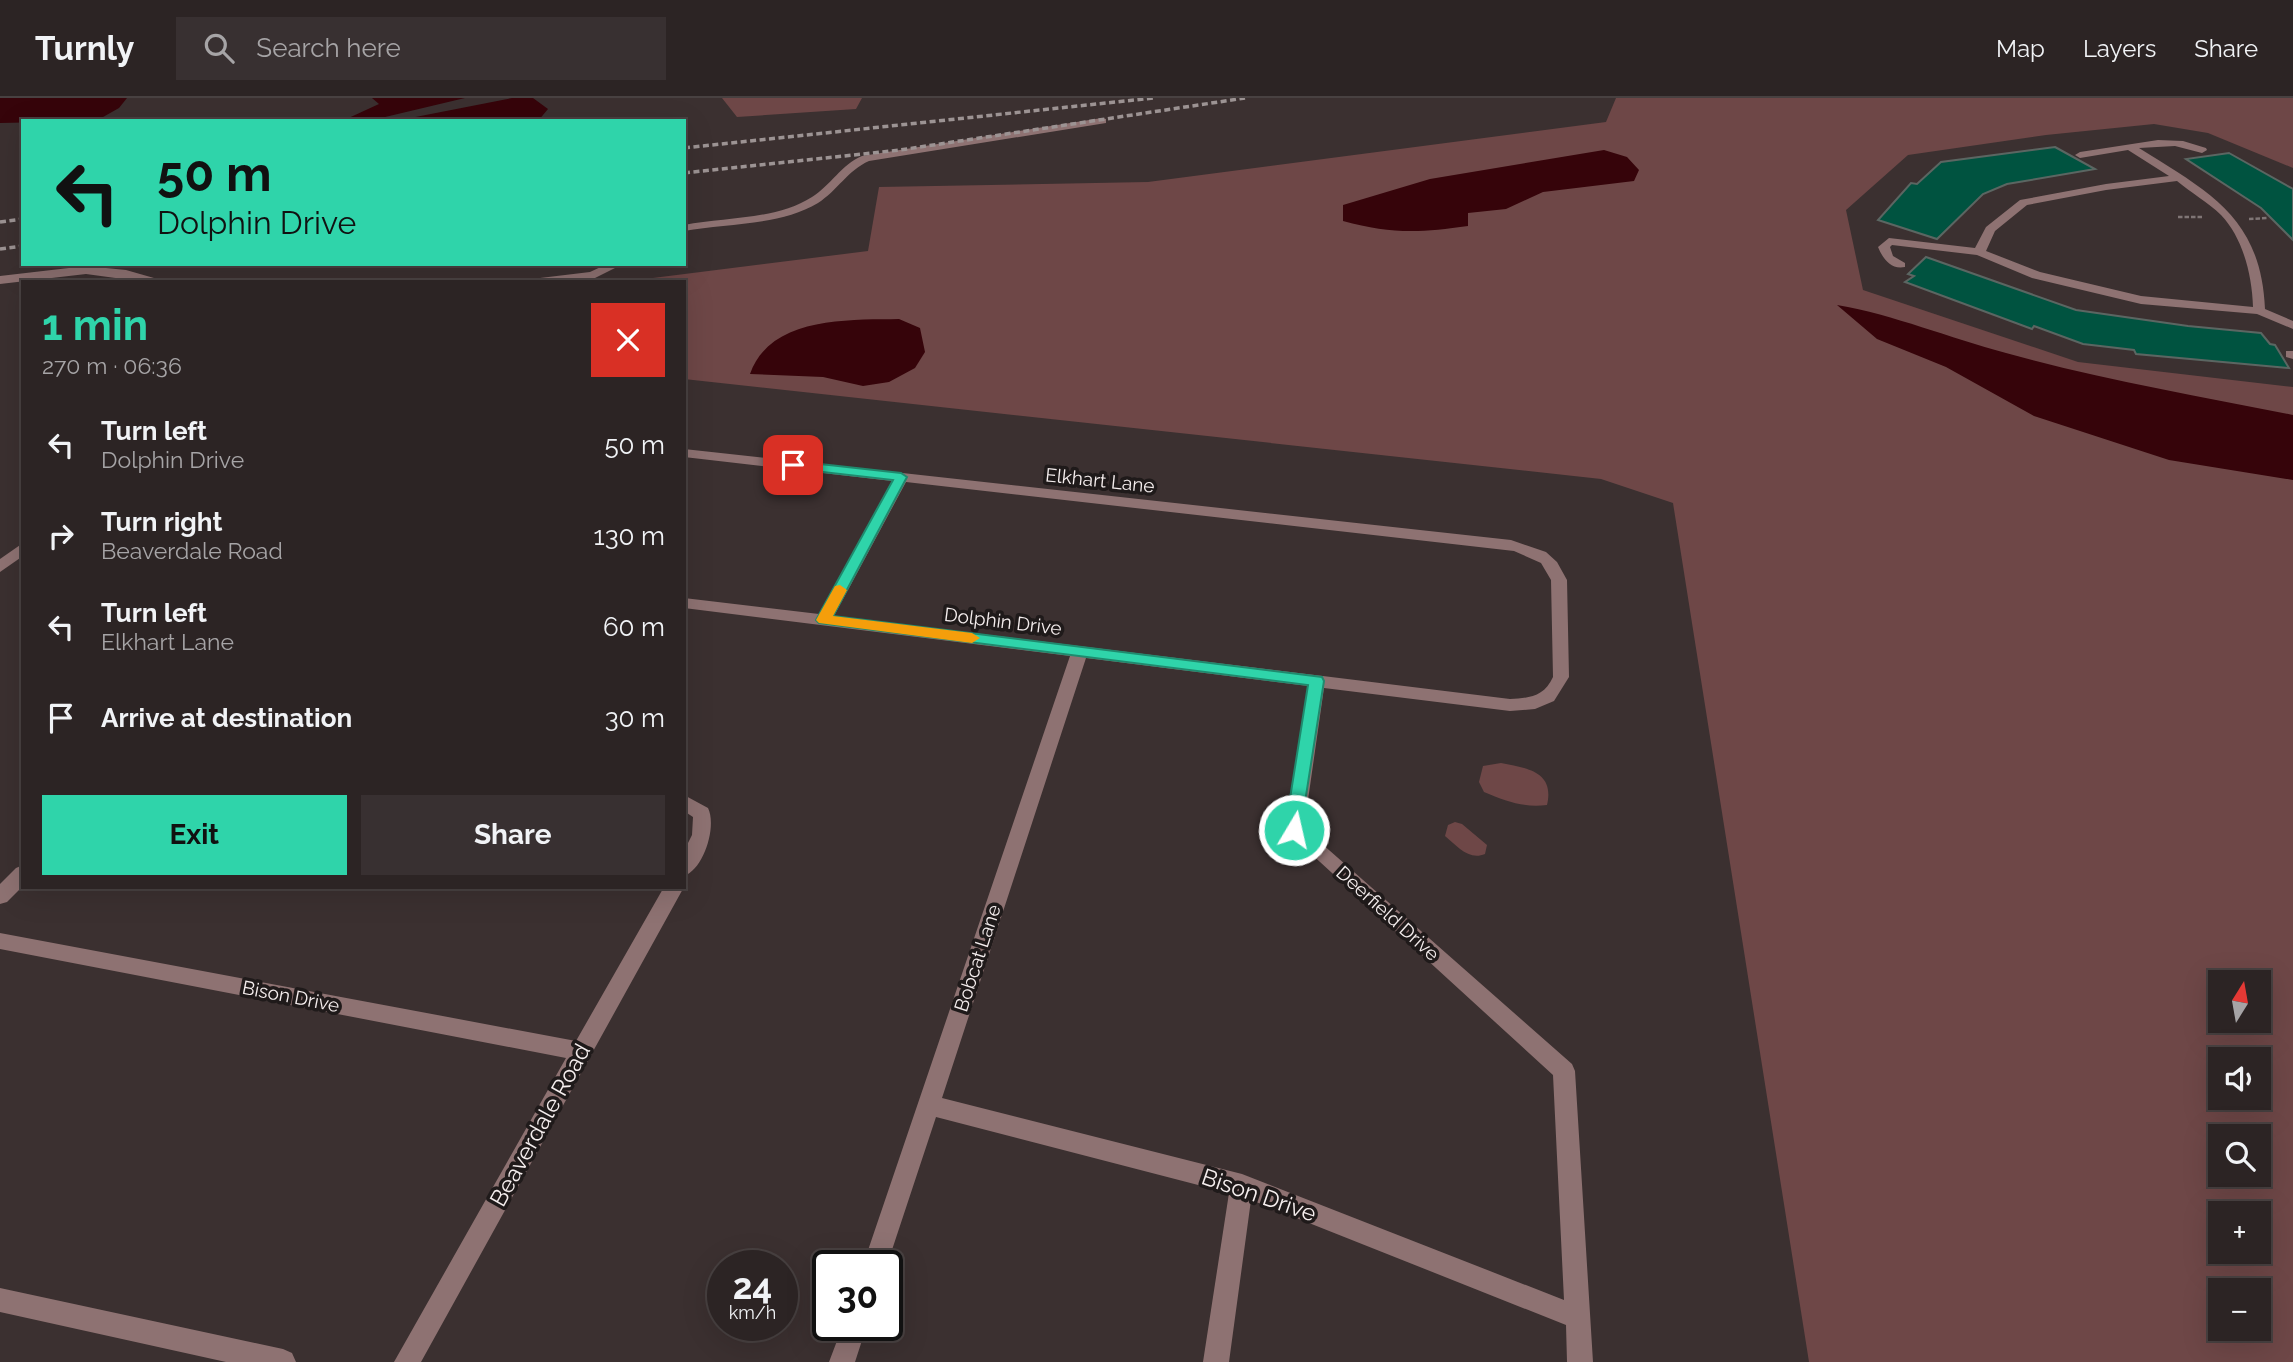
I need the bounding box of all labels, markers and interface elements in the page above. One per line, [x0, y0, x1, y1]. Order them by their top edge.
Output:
search box [176, 17, 666, 80]
text: Turnly [35, 29, 134, 68]
icon: search [200, 29, 238, 67]
text: Search here [256, 33, 401, 63]
text: Map [1996, 34, 2045, 63]
text: Layers [2083, 34, 2156, 63]
text: Share [2194, 34, 2258, 63]
text: 50 m [157, 145, 272, 202]
icon: left [42, 147, 133, 238]
text: Dolphin Drive [157, 204, 356, 241]
text: 1 min [42, 301, 148, 350]
button: close [591, 303, 665, 377]
text: 270 m · 06:36 [42, 352, 182, 379]
text: Turn left [101, 416, 207, 446]
icon: left [42, 426, 80, 464]
text: 50 m [604, 430, 665, 460]
pin [763, 435, 823, 495]
text: Dolphin Drive [101, 446, 244, 473]
icon: arrive [774, 446, 812, 484]
street label: Elkhart Lane [1044, 463, 1156, 497]
text: Turn right [101, 507, 222, 537]
icon: right [42, 517, 80, 555]
text: 130 m [594, 521, 665, 551]
text: Beaverdale Road [101, 537, 283, 564]
text: Turn left [101, 598, 207, 628]
street label: Dolphin Drive [943, 603, 1063, 639]
icon: left [42, 608, 80, 646]
text: 60 m [603, 612, 665, 642]
text: Elkhart Lane [101, 628, 234, 655]
icon: arrive [42, 699, 80, 737]
text: Arrive at destination [101, 703, 352, 733]
text: 30 m [605, 703, 665, 733]
position arrow [1257, 793, 1331, 867]
button: Exit [42, 795, 347, 875]
button: Share [361, 795, 665, 875]
street label: Deerfield Drive [1332, 861, 1444, 965]
street label: Bobcat Lane [949, 902, 1005, 1014]
north arrow [2208, 970, 2272, 1032]
map controls [2208, 970, 2271, 1341]
street label: Bison Drive [241, 976, 341, 1016]
street label: Beaverdale Road [484, 1039, 595, 1211]
button: sound [2208, 1047, 2271, 1110]
button: search [2208, 1124, 2271, 1187]
street label: Bison Drive [1198, 1162, 1320, 1227]
button: + [2208, 1201, 2271, 1264]
speed limit sign: 30 [812, 1250, 903, 1341]
text: 24 [733, 1266, 772, 1307]
button: − [2208, 1278, 2271, 1341]
text: km/h [729, 1302, 776, 1323]

